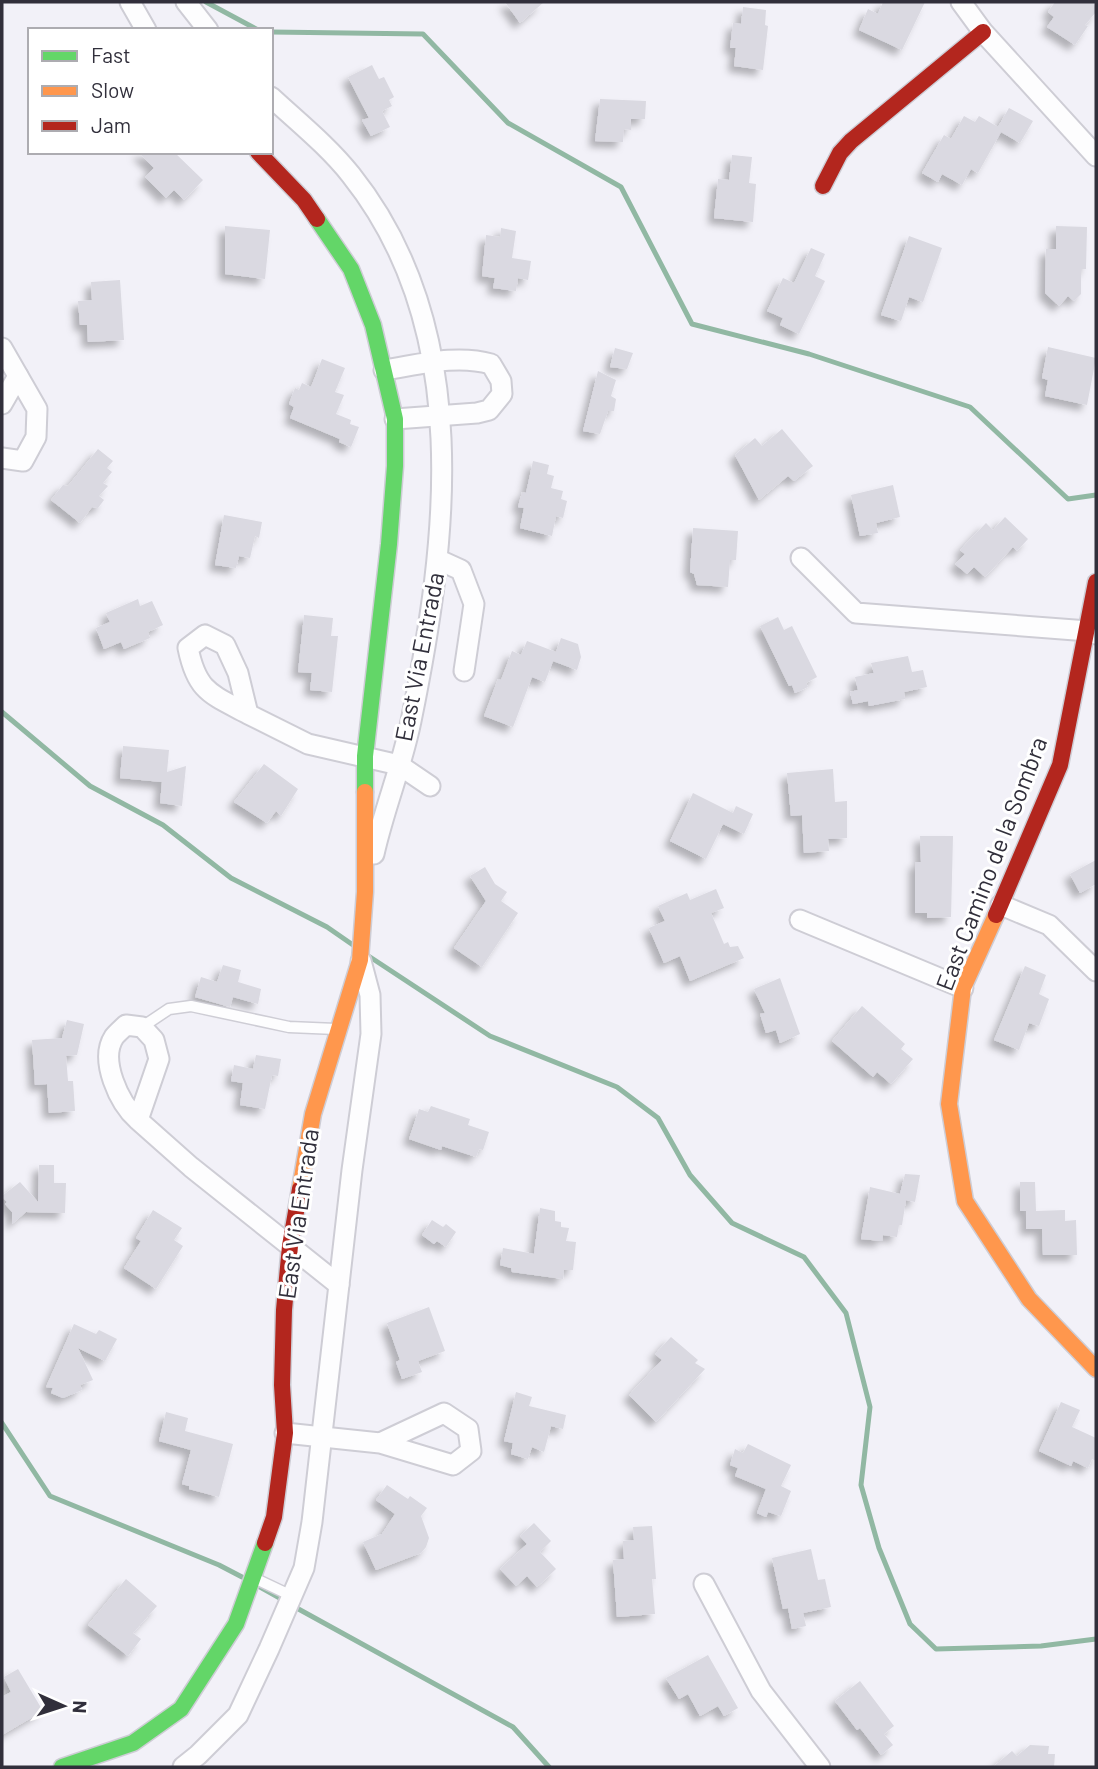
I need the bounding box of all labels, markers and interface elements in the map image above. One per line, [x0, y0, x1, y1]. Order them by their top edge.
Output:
legend [28, 28, 273, 154]
text: Fast [91, 42, 131, 67]
text: Slow [91, 77, 134, 102]
text: Jam [91, 112, 131, 137]
street label: East Via Entrada [388, 570, 449, 744]
street label: East Camino de la Sombra [929, 733, 1052, 994]
street label: East Via Entrada [271, 1127, 324, 1301]
north arrow [28, 1671, 98, 1741]
text: N [69, 1700, 92, 1714]

